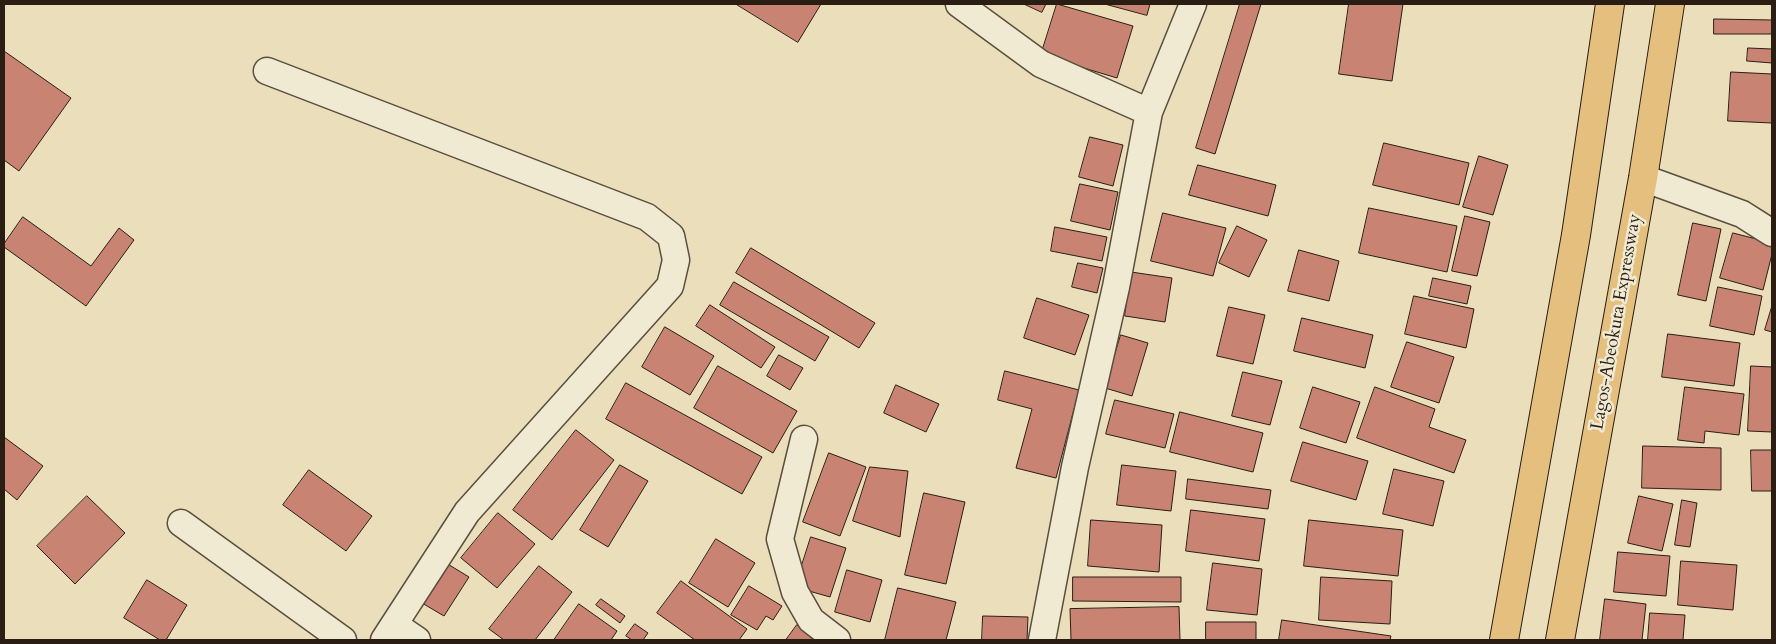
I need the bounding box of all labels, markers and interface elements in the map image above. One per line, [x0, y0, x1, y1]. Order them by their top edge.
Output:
street label: Lagos-Abeokuta Expressway [1587, 212, 1647, 432]

